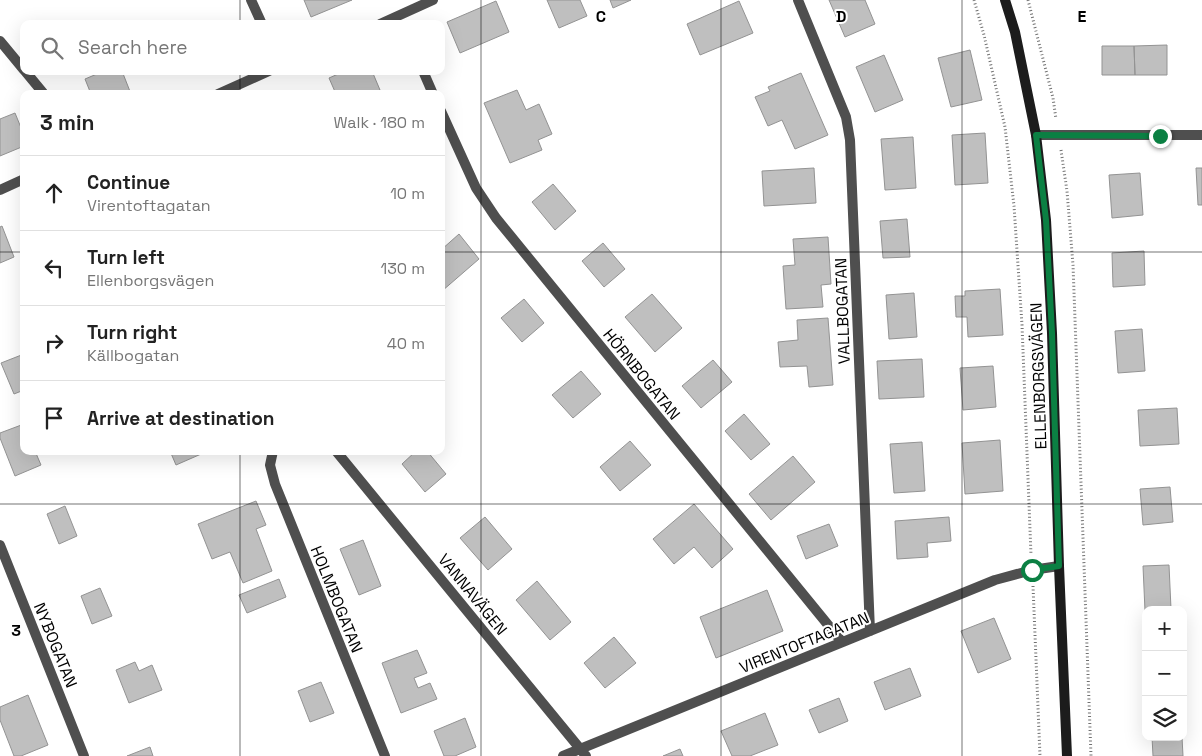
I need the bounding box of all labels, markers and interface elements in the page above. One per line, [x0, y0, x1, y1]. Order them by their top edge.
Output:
text: C [596, 6, 606, 27]
text: D [836, 6, 846, 27]
text: E [1078, 6, 1087, 27]
search box [20, 20, 445, 75]
icon: search [38, 34, 66, 62]
text: Search here [78, 35, 188, 60]
text: 3 min [40, 109, 95, 136]
text: Walk · 180 m [333, 112, 425, 133]
route end [1149, 125, 1172, 148]
text: Continue [87, 170, 170, 195]
icon: ahead [40, 179, 68, 207]
text: 10 m [390, 183, 425, 204]
text: Virentoftagatan [87, 195, 211, 216]
text: Turn left [87, 245, 165, 270]
icon: left [40, 254, 68, 282]
text: 130 m [381, 258, 425, 279]
street label: VALLBOGATAN [830, 258, 855, 364]
text: Ellenborgsvägen [87, 270, 214, 291]
street label: ELLENBORGSVÄGEN [1025, 302, 1052, 450]
text: Turn right [87, 320, 177, 345]
street label: HÖRNBOGATAN [598, 324, 685, 424]
icon: right [40, 329, 68, 357]
text: 40 m [387, 333, 425, 354]
text: Källbogatan [87, 345, 179, 366]
icon: arrive [40, 404, 68, 432]
text: Arrive at destination [87, 406, 275, 431]
street label: HOLMBOGATAN [306, 543, 368, 656]
street label: VANNAVÄGEN [433, 549, 512, 639]
route start [1021, 559, 1044, 582]
street label: NYBOGATAN [29, 600, 82, 691]
map controls [1142, 606, 1187, 741]
button: + [1142, 606, 1187, 651]
street label: VIRENTOFTAGATAN [736, 607, 872, 678]
text: 3 [11, 620, 21, 641]
button: − [1142, 651, 1187, 696]
button: layers [1142, 696, 1187, 741]

